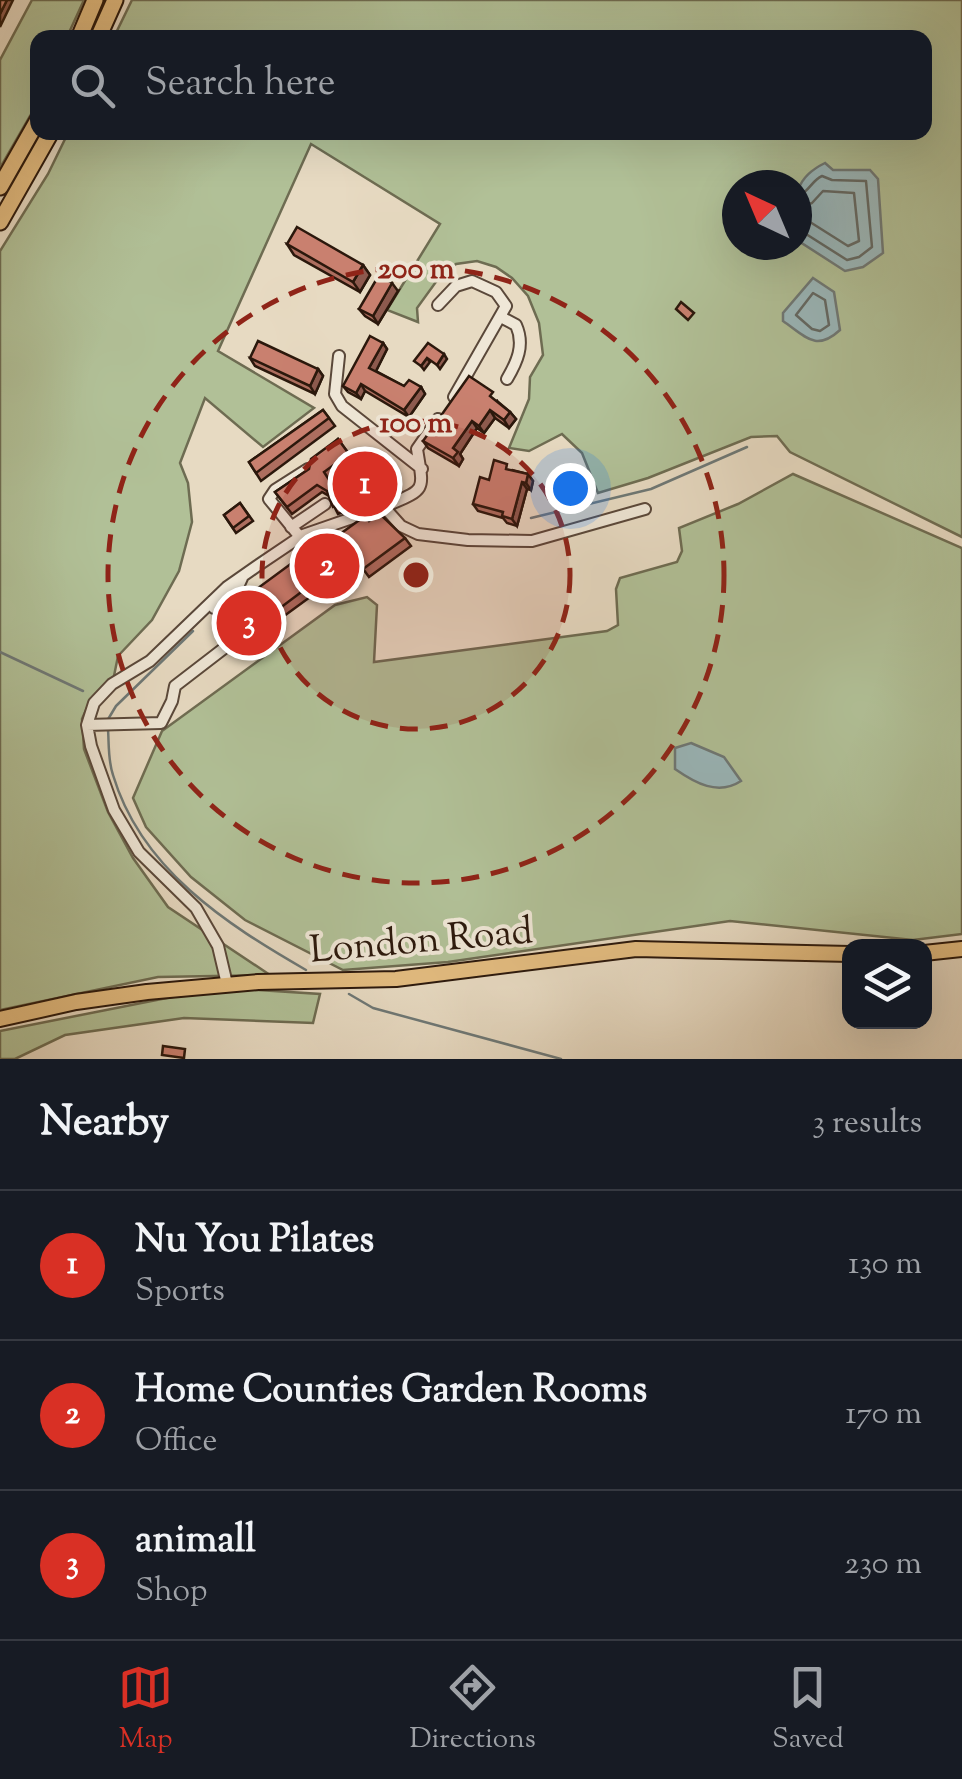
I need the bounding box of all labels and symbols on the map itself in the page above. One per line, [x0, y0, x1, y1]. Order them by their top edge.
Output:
north arrow [722, 170, 812, 260]
text: 200 m [378, 249, 455, 292]
text: 100 m [380, 403, 453, 446]
pin: 1 [332, 446, 398, 522]
your location [545, 463, 596, 514]
pin: 2 [294, 528, 360, 604]
centre of rings [398, 557, 434, 593]
pin: 3 [216, 586, 282, 660]
street label: London Road [308, 906, 535, 980]

